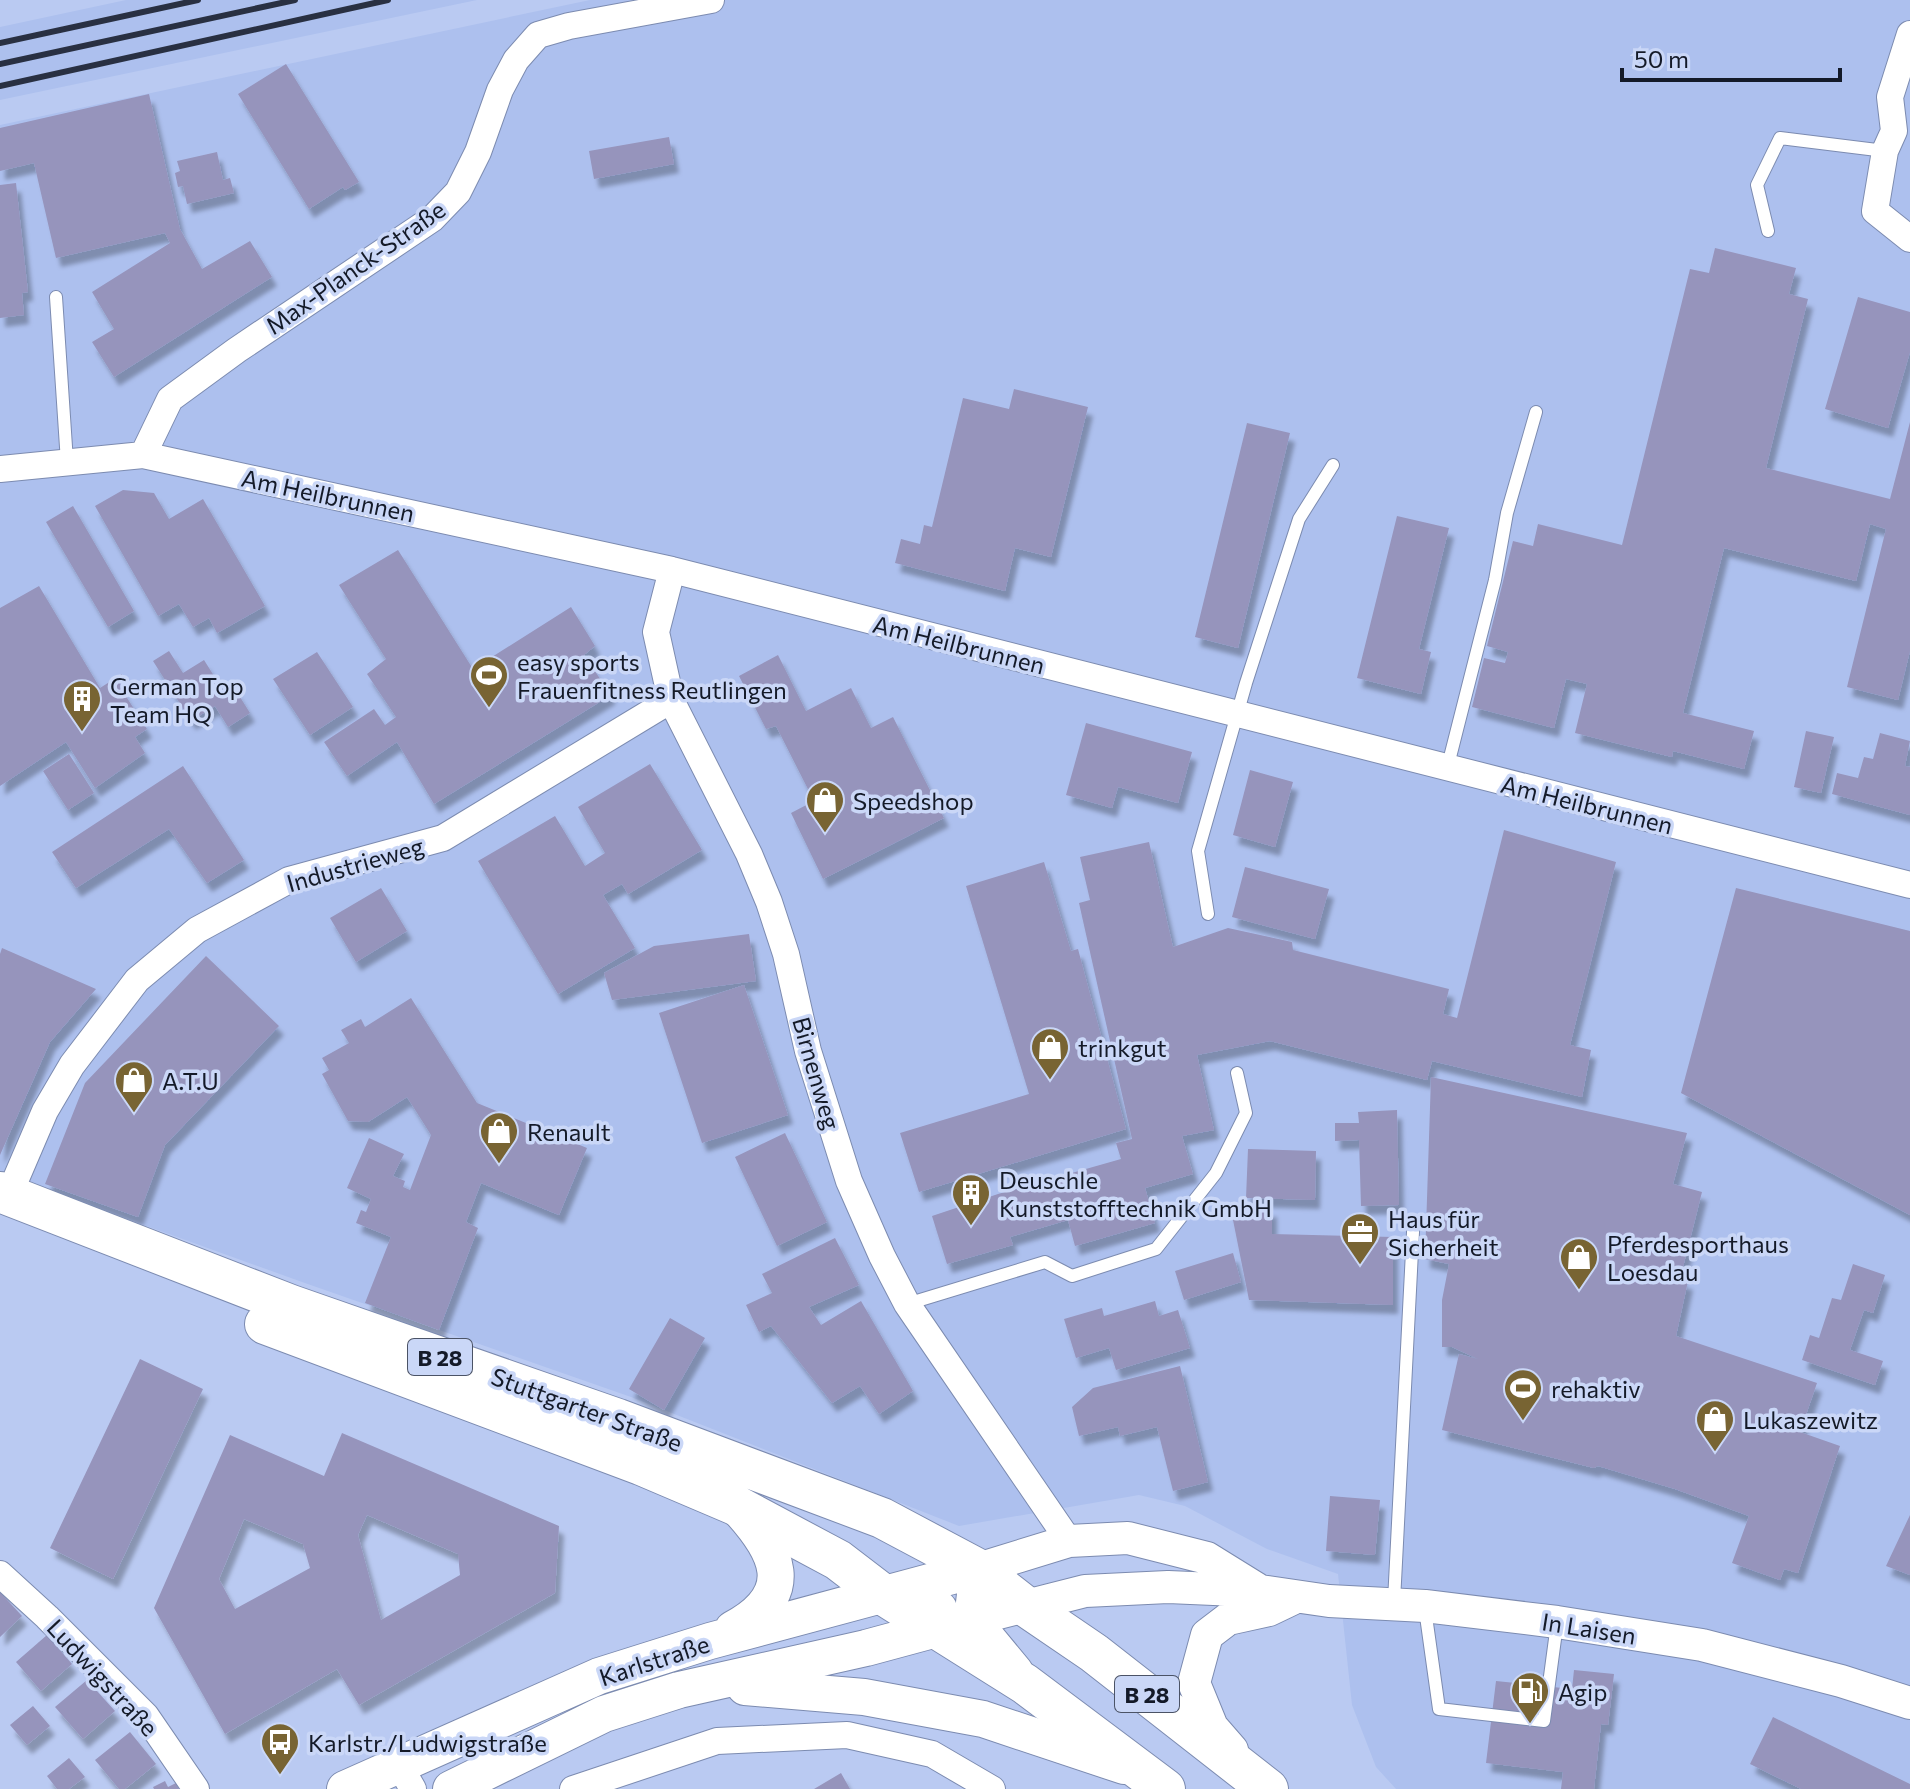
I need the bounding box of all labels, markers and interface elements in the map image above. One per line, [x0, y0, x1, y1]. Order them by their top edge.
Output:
scale bar [1622, 32, 1840, 82]
text: 50 m [1634, 44, 1689, 73]
street label: Max-Planck-Straße [260, 194, 450, 340]
street label: Am Heilbrunnen [239, 463, 417, 527]
street label: Am Heilbrunnen [870, 609, 1048, 679]
place label: easy sports Frauenfitness Reutlingen [517, 647, 787, 704]
sports icon: easy sports Frauenfitness Reutlingen [468, 654, 510, 709]
place label: German Top Team HQ [110, 671, 244, 728]
building icon: German Top Team HQ [61, 678, 103, 733]
street label: Am Heilbrunnen [1498, 769, 1676, 839]
shop icon: Speedshop [804, 779, 846, 834]
place label: Speedshop [853, 786, 974, 815]
street label: Industrieweg [283, 831, 427, 897]
street label: Birnenweg [787, 1013, 847, 1133]
shop icon: trinkgut [1029, 1026, 1071, 1081]
place label: trinkgut [1078, 1033, 1167, 1062]
shop icon: A.T.U [113, 1059, 155, 1114]
place label: A.T.U [162, 1066, 219, 1095]
shop icon: Renault [478, 1110, 520, 1165]
place label: Renault [527, 1117, 611, 1146]
place label: Deuschle Kunststofftechnik GmbH [999, 1165, 1272, 1222]
building icon: Deuschle Kunststofftechnik GmbH [950, 1172, 992, 1227]
place label: Haus für Sicherheit [1388, 1204, 1499, 1261]
office icon: Haus für Sicherheit [1339, 1211, 1381, 1266]
place label: Pferdesporthaus Loesdau [1607, 1229, 1789, 1286]
shop icon: Pferdesporthaus Loesdau [1558, 1236, 1600, 1291]
road number: B 28 [408, 1339, 472, 1375]
street label: Stuttgarter Straße [488, 1361, 686, 1457]
sports icon: rehaktiv [1502, 1367, 1544, 1422]
place label: rehaktiv [1551, 1374, 1640, 1403]
shop icon: Lukaszewitz [1694, 1398, 1736, 1453]
place label: Lukaszewitz [1743, 1405, 1878, 1434]
street label: In Laisen [1540, 1606, 1638, 1650]
street label: Ludwigstraße [42, 1613, 164, 1741]
street label: Karlstraße [595, 1629, 713, 1691]
fuel station icon: Agip [1509, 1670, 1551, 1725]
road number: B 28 [1115, 1676, 1179, 1712]
place label: Agip [1558, 1677, 1607, 1706]
bus stop icon: Karlstr./Ludwigstraße [259, 1721, 301, 1776]
place label: Karlstr./Ludwigstraße [308, 1728, 547, 1757]

